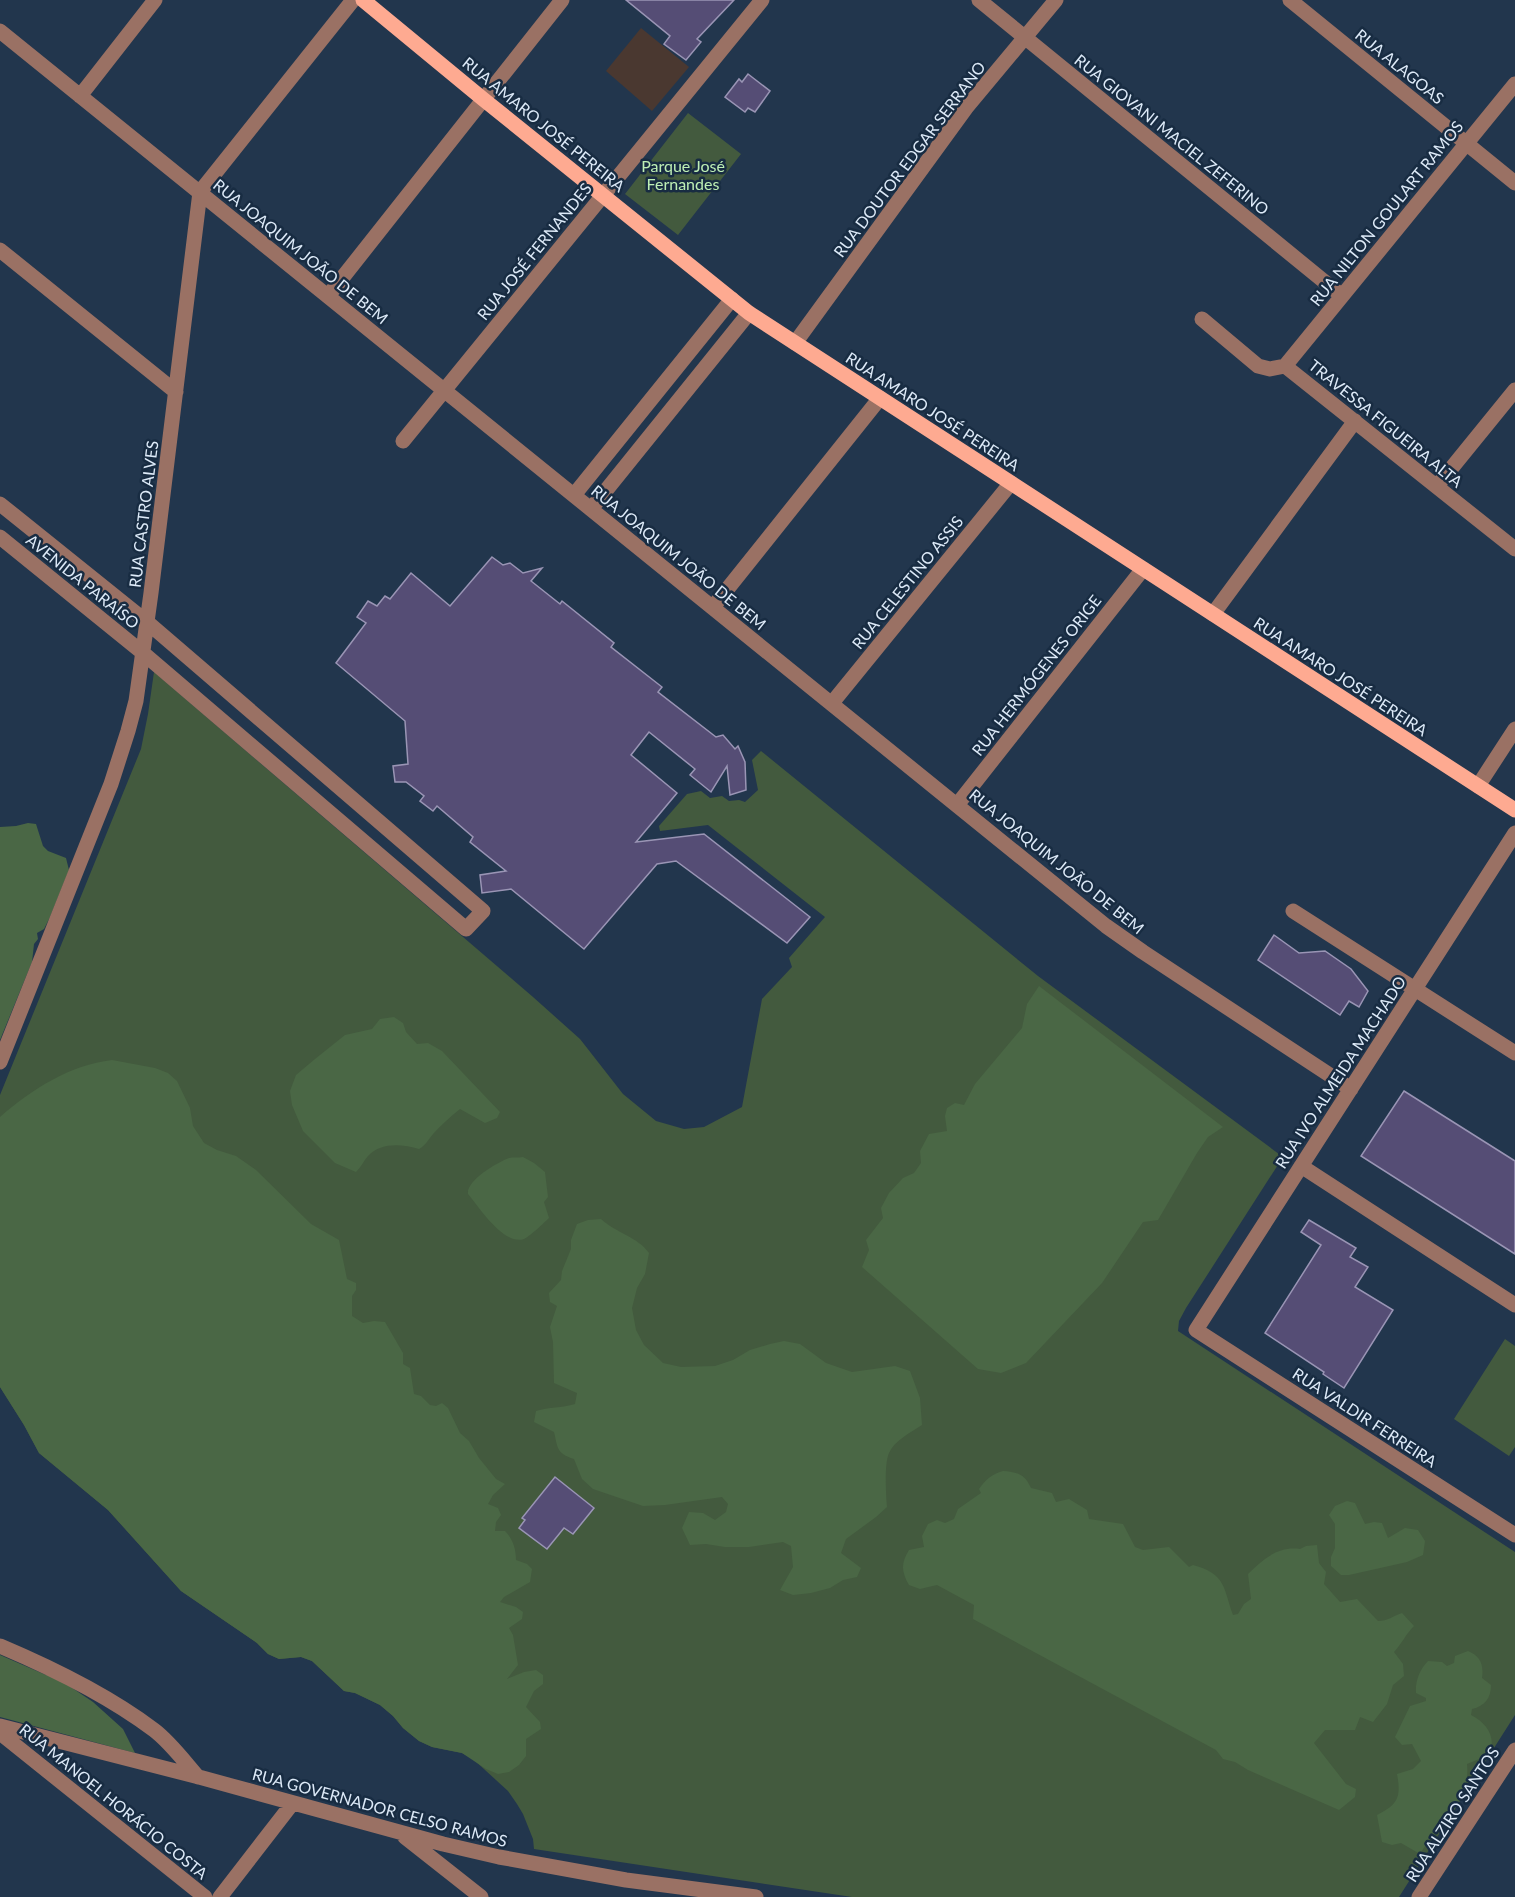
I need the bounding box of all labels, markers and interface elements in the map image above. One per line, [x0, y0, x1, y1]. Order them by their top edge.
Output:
street label: RUA ALAGOAS [1352, 24, 1448, 108]
street label: RUA GIOVANI MACIEL ZEFERINO [1071, 50, 1273, 218]
street label: RUA AMARO JOSÉ PEREIRA [459, 53, 629, 195]
street label: RUA DOUTOR EDGAR SERRANO [829, 57, 989, 261]
street label: RUA NILTON GOULART RAMOS [1305, 117, 1467, 309]
park label: Parque José Fernandes [641, 156, 725, 193]
street label: RUA JOAQUIM JOÃO DE BEM [210, 175, 392, 327]
street label: RUA JOSÉ FERNANDES [473, 179, 595, 323]
street label: RUA AMARO JOSÉ PEREIRA [843, 348, 1024, 474]
street label: TRAVESSA FIGUEIRA ALTA [1305, 355, 1467, 491]
street label: RUA CASTRO ALVES [125, 439, 161, 589]
street label: RUA JOAQUIM JOÃO DE BEM [588, 481, 770, 633]
street label: RUA CELESTINO ASSIS [847, 512, 967, 652]
street label: AVENIDA PARAÍSO [23, 530, 143, 632]
street label: RUA HERMÓGENES ORIGE [967, 591, 1105, 759]
street label: RUA AMARO JOSÉ PEREIRA [1251, 613, 1432, 739]
street label: RUA JOAQUIM JOÃO DE BEM [966, 785, 1148, 937]
street label: RUA IVO ALMEIDA MACHADO [1271, 972, 1409, 1172]
street label: RUA VALDIR FERREIRA [1289, 1363, 1441, 1471]
street label: RUA MANOEL HORÁCIO COSTA [16, 1719, 212, 1883]
street label: RUA ALZIRO SANTOS [1401, 1743, 1503, 1885]
street label: RUA GOVERNADOR CELSO RAMOS [250, 1764, 510, 1850]

